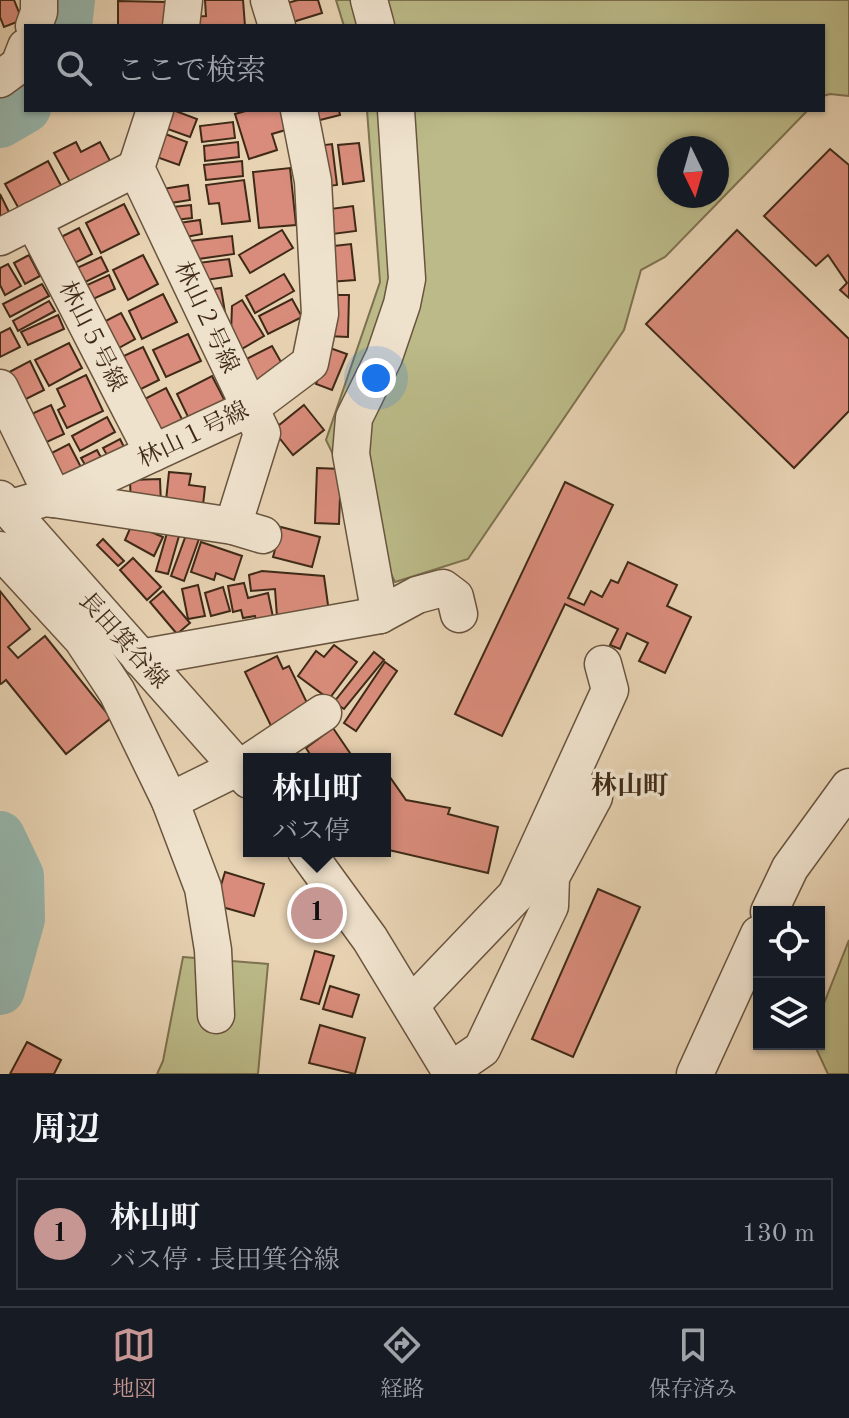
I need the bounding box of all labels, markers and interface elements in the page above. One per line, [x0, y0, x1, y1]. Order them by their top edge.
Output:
search box [24, 24, 825, 112]
icon: search [52, 46, 96, 90]
text: ここで検索 [116, 57, 266, 87]
north arrow [657, 136, 729, 208]
street label: 林山２号線 [169, 257, 244, 377]
street label: 林山５号線 [53, 277, 132, 396]
your location [356, 358, 396, 398]
street label: 林山１号線 [133, 396, 253, 473]
street label: 長田箕谷線 [73, 587, 174, 694]
popup [243, 753, 391, 857]
district label: 林山町 [591, 771, 669, 800]
text: 林山町 [272, 775, 362, 805]
text: バス停 [272, 819, 350, 845]
pin: 1 [291, 883, 343, 943]
map controls [753, 906, 825, 1050]
button: locate [753, 906, 825, 978]
button: layers [753, 978, 825, 1050]
text: 周辺 [32, 1114, 100, 1148]
text: 林山町 [110, 1204, 200, 1234]
text: 1 [52, 1221, 68, 1247]
text: 130 m [742, 1221, 815, 1247]
text: バス停 · 長田箕谷線 [110, 1248, 340, 1274]
tab: 地図 [112, 1323, 156, 1404]
tab: 経路 [380, 1323, 425, 1404]
tab: 保存済み [649, 1323, 737, 1404]

